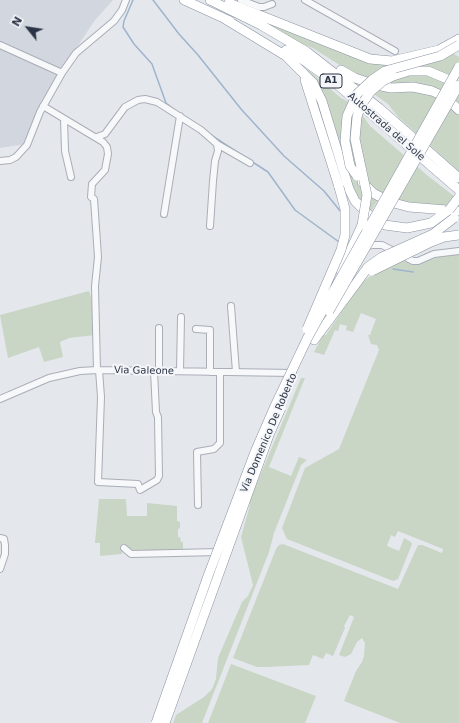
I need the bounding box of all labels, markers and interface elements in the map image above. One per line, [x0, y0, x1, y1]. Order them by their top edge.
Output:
north arrow [8, 8, 48, 48]
text: N [9, 15, 25, 29]
road number: A1 [320, 74, 342, 88]
street label: Autostrada del Sole [345, 90, 427, 164]
street label: Via Galeone [114, 364, 174, 378]
street label: Via Domenico De Roberto [238, 371, 300, 495]

